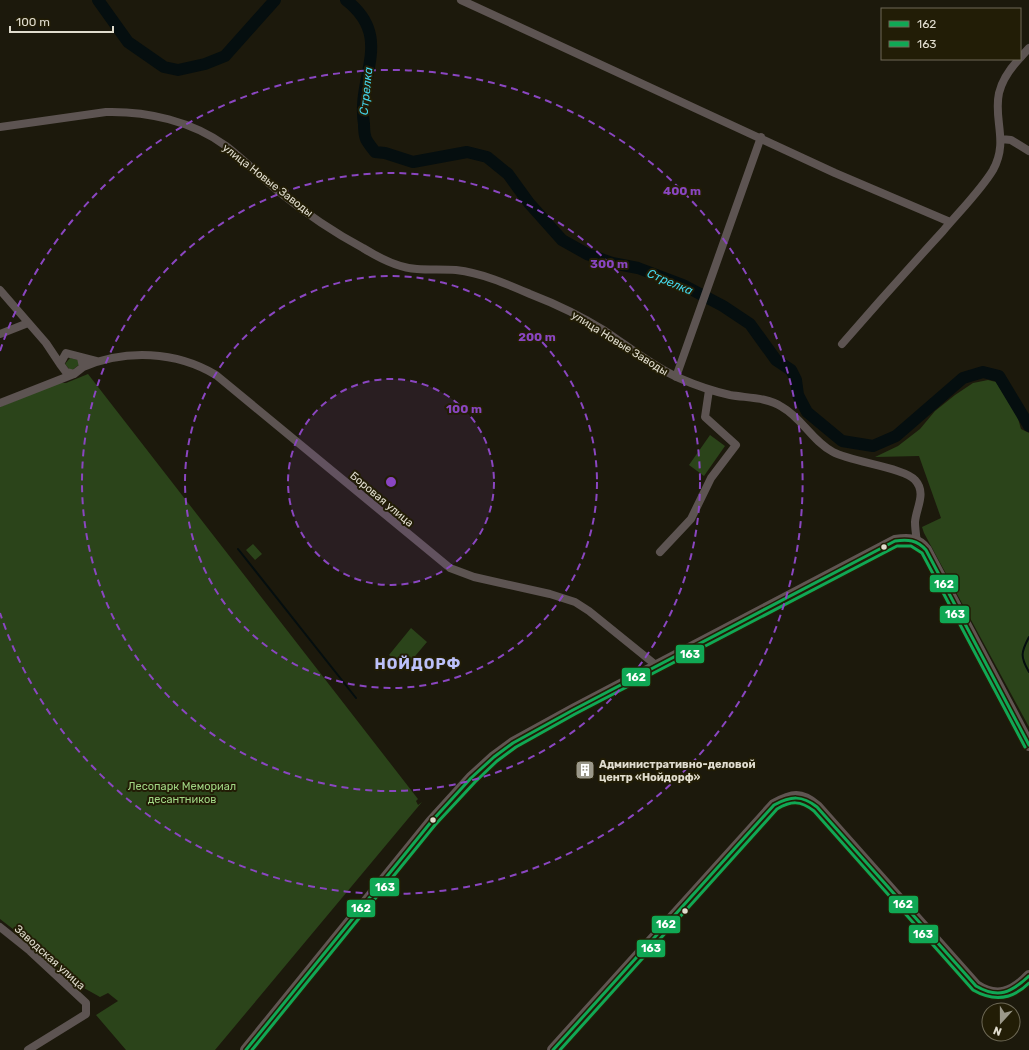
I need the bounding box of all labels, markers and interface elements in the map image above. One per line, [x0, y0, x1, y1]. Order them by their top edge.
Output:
scale bar [10, 8, 113, 34]
legend [881, 8, 1021, 60]
text: 100 m [16, 15, 50, 29]
text: 162 [917, 17, 936, 31]
text: 163 [917, 37, 937, 51]
water label: Стрелка [357, 66, 375, 116]
street label: улица Новые Заводы [220, 141, 315, 220]
text: 400 m [663, 184, 701, 198]
text: 300 m [590, 257, 628, 271]
water label: Стрелка [645, 266, 695, 298]
street label: улица Новые Заводы [569, 308, 670, 378]
text: 200 m [518, 330, 556, 344]
text: 100 m [446, 402, 482, 416]
street label: Боровая улица [347, 469, 416, 530]
centre of rings [384, 475, 398, 489]
unlabelled marker [879, 542, 889, 552]
line badge: 162 [929, 574, 959, 593]
text: 162 [934, 578, 954, 591]
line badge: 163 [939, 605, 970, 624]
text: 163 [945, 608, 965, 621]
line badge: 163 [675, 644, 705, 664]
text: 163 [680, 648, 700, 661]
district label: НОЙДОРФ [374, 655, 462, 673]
line badge: 162 [621, 667, 651, 687]
text: 162 [626, 671, 646, 684]
place label: Административно-деловой центр «Нойдорф» [599, 758, 755, 784]
building icon: Административно-деловой центр «Нойдорф» [574, 759, 596, 781]
park label: Лесопарк Мемориал десантников [128, 780, 236, 806]
unlabelled marker [428, 815, 438, 825]
line badge: 163 [369, 877, 400, 897]
text: 163 [375, 881, 395, 894]
line badge: 162 [888, 895, 919, 914]
text: 162 [893, 898, 913, 911]
line badge: 162 [346, 899, 376, 918]
text: 162 [351, 902, 371, 915]
unlabelled marker [680, 906, 690, 916]
line badge: 162 [651, 915, 681, 934]
text: 162 [656, 918, 676, 931]
street label: Заводская улица [12, 922, 88, 992]
line badge: 163 [908, 924, 939, 944]
text: 163 [913, 928, 933, 941]
line badge: 163 [636, 939, 666, 958]
text: 163 [641, 942, 661, 955]
north arrow [981, 1002, 1021, 1042]
text: N [991, 1023, 1004, 1038]

